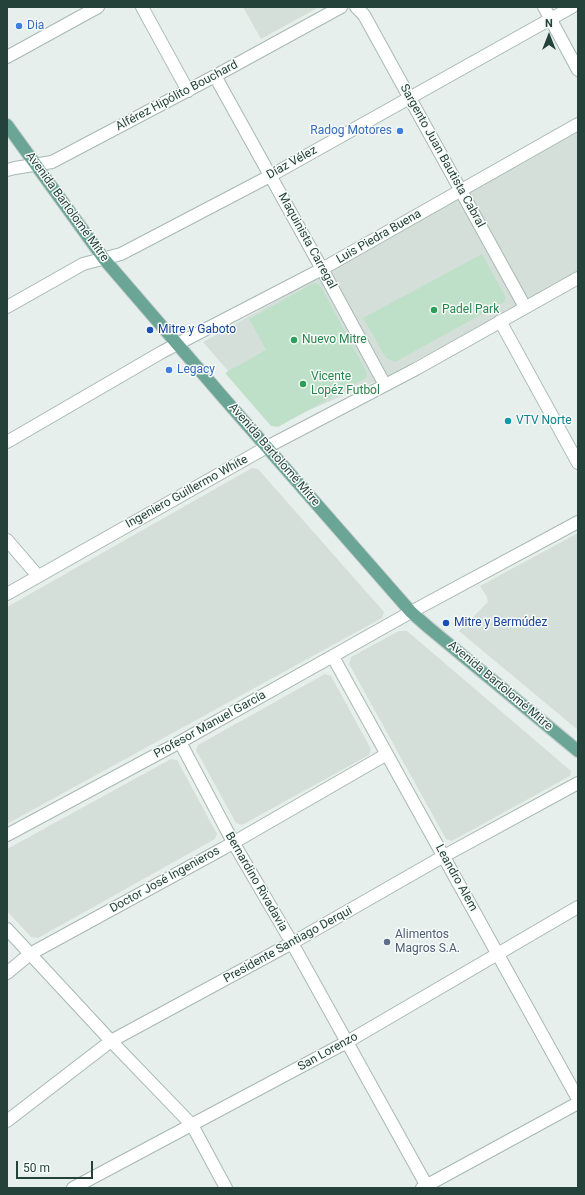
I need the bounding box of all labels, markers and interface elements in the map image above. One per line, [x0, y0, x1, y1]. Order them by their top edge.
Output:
north arrow [529, 16, 569, 56]
text: N [545, 17, 553, 30]
place label: Dia [27, 19, 44, 33]
marker: Dia [14, 21, 24, 31]
street label: Alférez Hipólito Bouchard [114, 58, 240, 134]
street label: Sargento Juan Bautista Cabral [396, 82, 488, 230]
place label: Radog Motores [310, 124, 392, 138]
marker: Radog Motores [395, 126, 405, 136]
street label: Díaz Vélez [264, 143, 320, 183]
street label: Avenida Bartolomé Mitre [22, 149, 112, 265]
street label: Maquinista Carregal [275, 191, 339, 291]
street label: Luis Piedra Buena [334, 207, 424, 267]
place label: Padel Park [442, 303, 499, 317]
marker: Padel Park [429, 305, 439, 315]
place label: Mitre y Gaboto [158, 323, 236, 337]
marker: Mitre y Gaboto [145, 325, 155, 335]
place label: Nuevo Mitre [302, 333, 367, 347]
marker: Nuevo Mitre [289, 335, 299, 345]
place label: Legacy [177, 363, 215, 377]
marker: Legacy [164, 365, 174, 375]
place label: Vicente Lopéz Futbol [311, 370, 380, 398]
marker: Vicente Lopéz Futbol [298, 379, 308, 389]
street label: Avenida Bartolomé Mitre [225, 401, 323, 509]
place label: VTV Norte [516, 414, 572, 428]
marker: VTV Norte [503, 416, 513, 426]
street label: Ingeniero Guillermo White [123, 452, 251, 532]
place label: Mitre y Bermúdez [454, 616, 547, 630]
marker: Mitre y Bermúdez [441, 618, 451, 628]
street label: Avenida Bartolomé Mitre [445, 638, 555, 734]
street label: Profesor Manuel García [152, 688, 268, 762]
street label: Bernardino Rivadavia [222, 830, 290, 934]
street label: Leandro Alem [432, 842, 480, 914]
street label: Doctor José Ingenieros [107, 844, 223, 916]
street label: Presidente Santiago Derqui [221, 904, 355, 986]
place label: Alimentos Magros S.A. [395, 928, 460, 956]
marker: Alimentos Magros S.A. [382, 937, 392, 947]
street label: San Lorenzo [296, 1030, 360, 1074]
scale bar [18, 1153, 95, 1179]
text: 50 m [23, 1161, 50, 1175]

